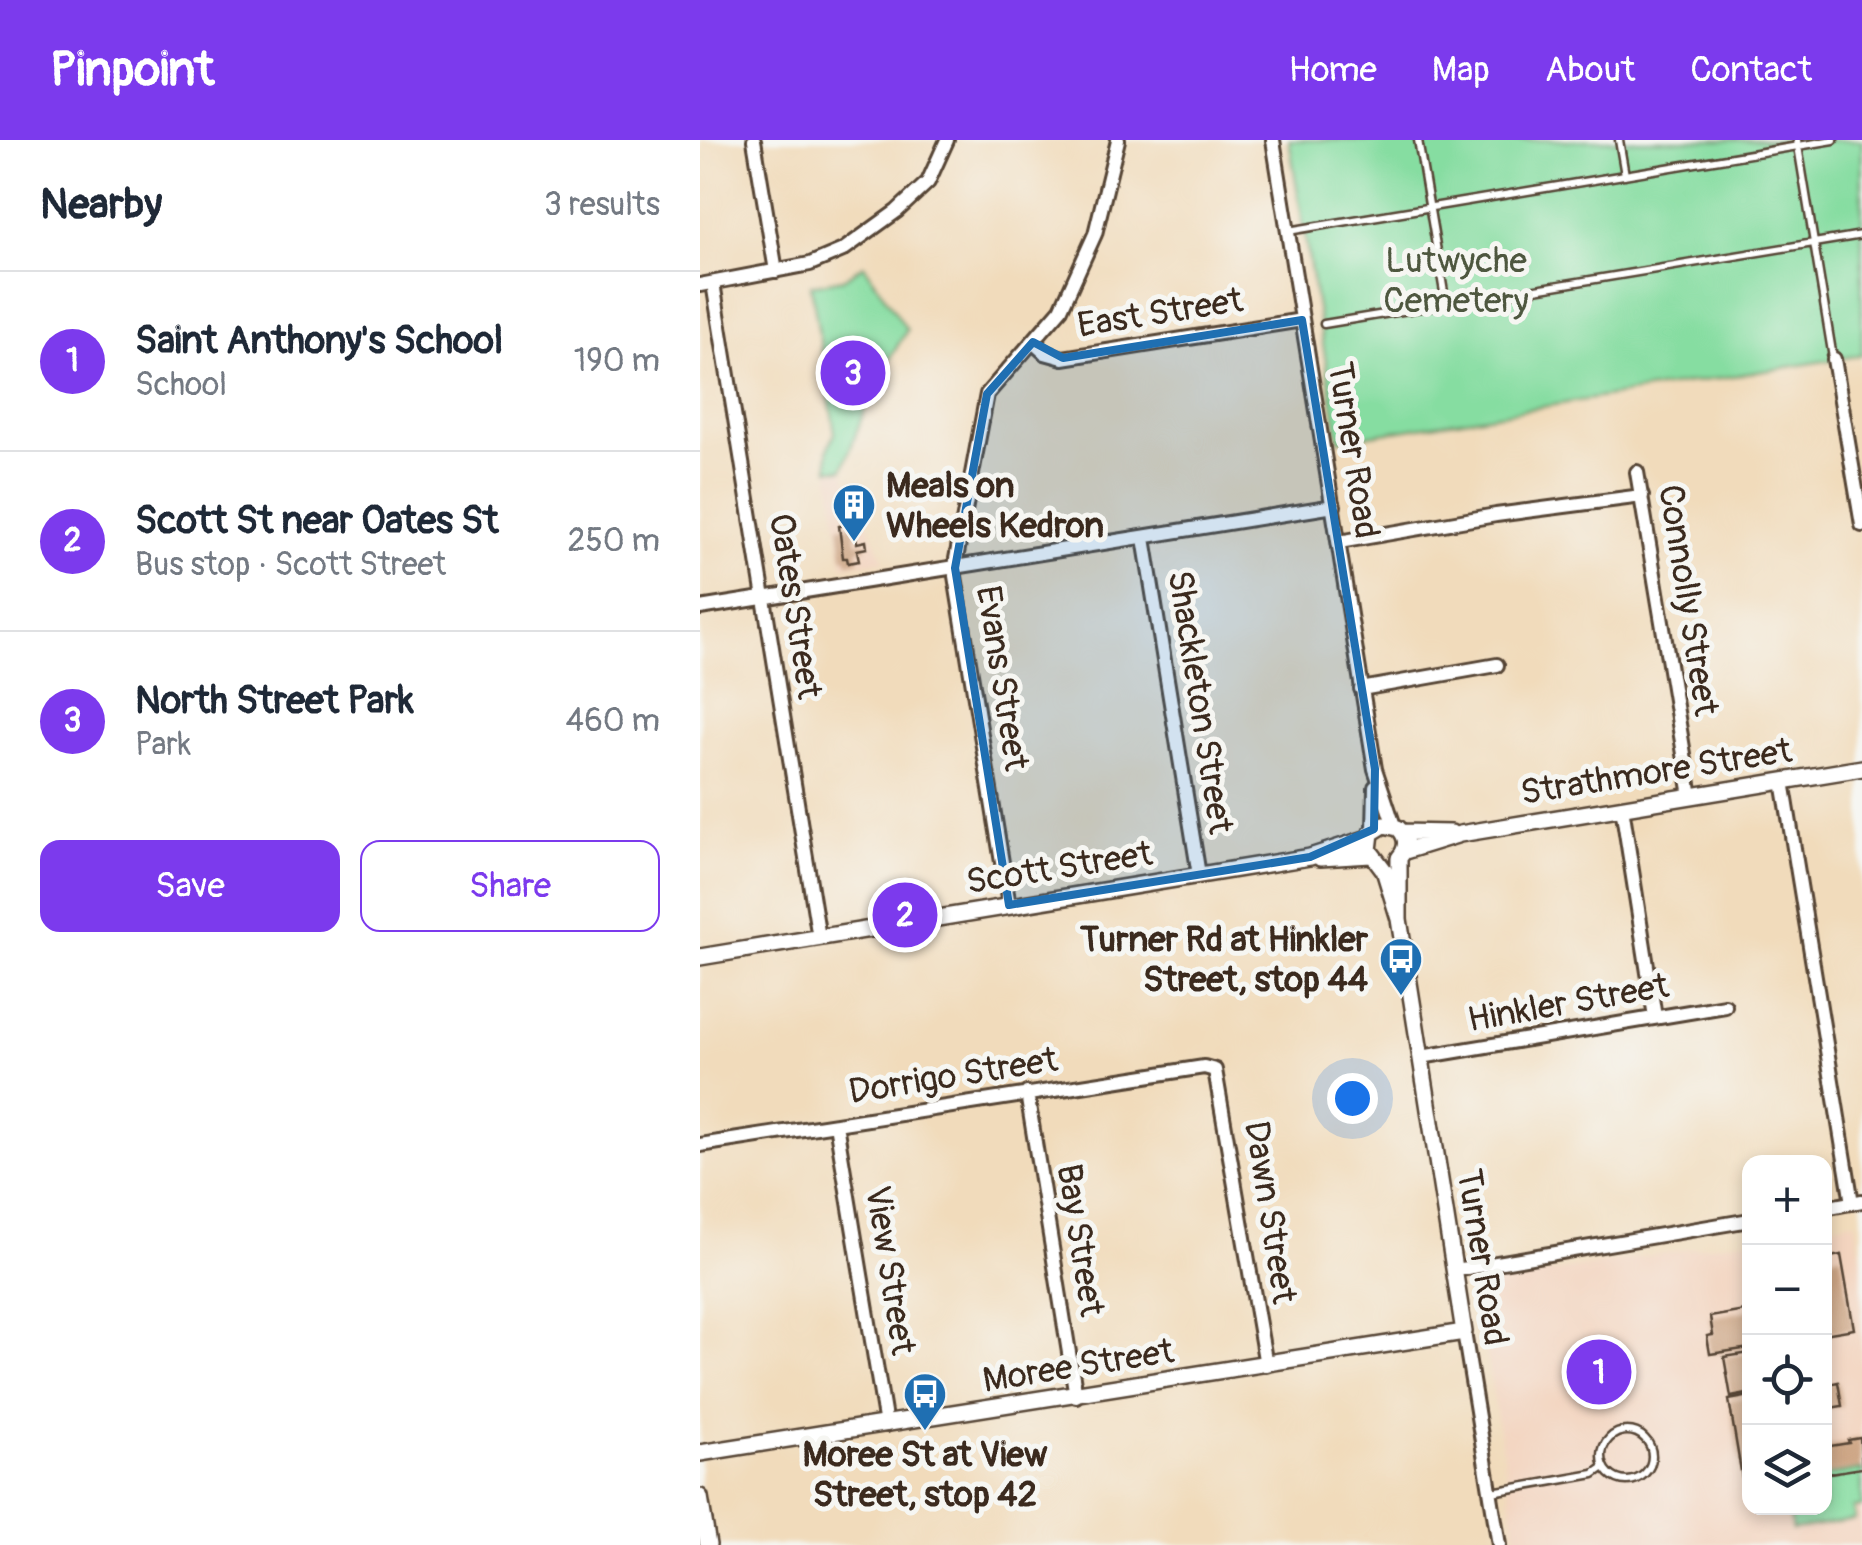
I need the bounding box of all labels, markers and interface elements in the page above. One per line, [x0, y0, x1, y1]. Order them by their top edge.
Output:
text: Pinpoint [50, 40, 214, 100]
text: Home [1289, 48, 1377, 92]
text: Map [1432, 48, 1490, 92]
text: About [1545, 48, 1635, 92]
text: Contact [1690, 48, 1812, 92]
text: Nearby [40, 179, 162, 231]
text: 3 results [544, 185, 660, 225]
park label: Lutwyche Cemetery [1383, 239, 1529, 323]
street label: East Street [1074, 278, 1247, 348]
text: Saint Anthony's School [135, 317, 503, 365]
pin: 3 [820, 336, 886, 410]
text: 1 [66, 341, 79, 381]
text: 190 m [574, 341, 660, 381]
street label: Turner Road [1317, 359, 1389, 542]
text: School [135, 365, 227, 405]
place label: Meals on Wheels Kedron [886, 464, 1104, 548]
building icon: Meals on Wheels Kedron [831, 482, 877, 543]
street label: Connolly Street [1648, 482, 1728, 720]
text: Scott St near Oates St [135, 497, 499, 545]
street label: Oates Street [759, 510, 832, 703]
text: 2 [64, 521, 81, 561]
text: 250 m [568, 521, 660, 561]
text: Bus stop · Scott Street [135, 545, 446, 585]
street label: Shackleton Street [1157, 567, 1243, 838]
street label: Evans Street [966, 583, 1038, 775]
text: North Street Park [135, 677, 414, 725]
text: 3 [64, 701, 81, 741]
text: 460 m [566, 701, 660, 741]
text: Park [135, 725, 191, 765]
street label: Strathmore Street [1517, 729, 1796, 815]
street label: Scott Street [963, 831, 1156, 904]
button: Save [40, 840, 340, 932]
button: Share [360, 840, 660, 932]
pin: 2 [872, 878, 938, 952]
place label: Turner Rd at Hinkler Street, stop 44 [1080, 918, 1369, 1002]
bus stop icon: Turner Rd at Hinkler Street, stop 44 [1378, 936, 1424, 997]
street label: Hinkler Street [1464, 964, 1673, 1042]
street label: Dorrigo Street [846, 1038, 1062, 1114]
your location [1327, 1073, 1378, 1124]
street label: Dawn Street [1234, 1118, 1306, 1307]
map controls [1742, 1155, 1832, 1515]
button: + [1742, 1155, 1832, 1245]
street label: Bay Street [1046, 1161, 1114, 1320]
street label: Turner Road [1446, 1166, 1518, 1349]
street label: View Street [855, 1182, 925, 1359]
button: − [1742, 1245, 1832, 1335]
street label: Moree Street [979, 1329, 1178, 1403]
pin: 1 [1566, 1334, 1632, 1410]
button: locate [1742, 1335, 1832, 1425]
bus stop icon: Moree St at View Street, stop 42 [902, 1371, 948, 1432]
button: layers [1742, 1425, 1832, 1515]
place label: Moree St at View Street, stop 42 [802, 1433, 1048, 1517]

